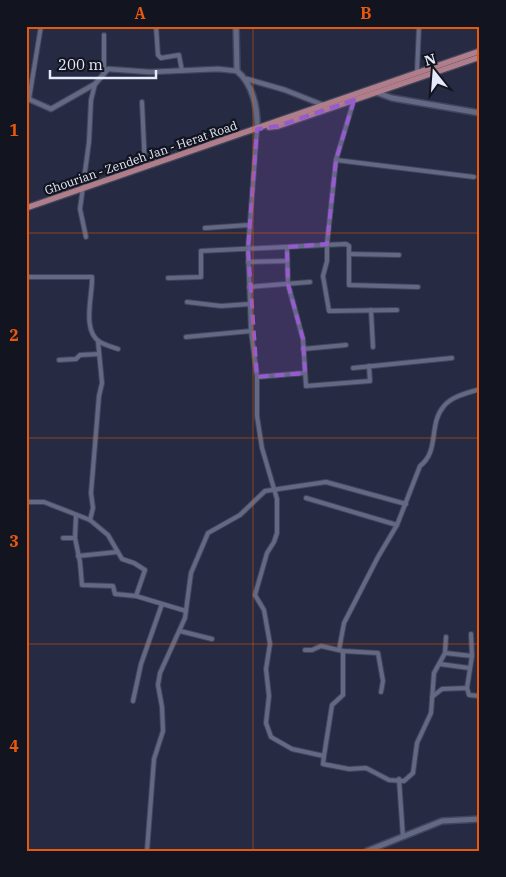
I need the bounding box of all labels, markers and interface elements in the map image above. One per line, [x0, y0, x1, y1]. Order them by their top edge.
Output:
text: A [134, 3, 146, 23]
text: B [360, 3, 372, 23]
scale bar [50, 48, 156, 80]
north arrow [408, 48, 458, 98]
text: N [422, 49, 438, 70]
text: 200 m [58, 55, 103, 74]
street label: Ghourian - Zendeh Jan - Herat Road [43, 117, 239, 198]
text: 1 [9, 120, 19, 140]
text: 2 [9, 325, 19, 345]
text: 3 [9, 531, 19, 551]
text: 4 [9, 736, 19, 756]

